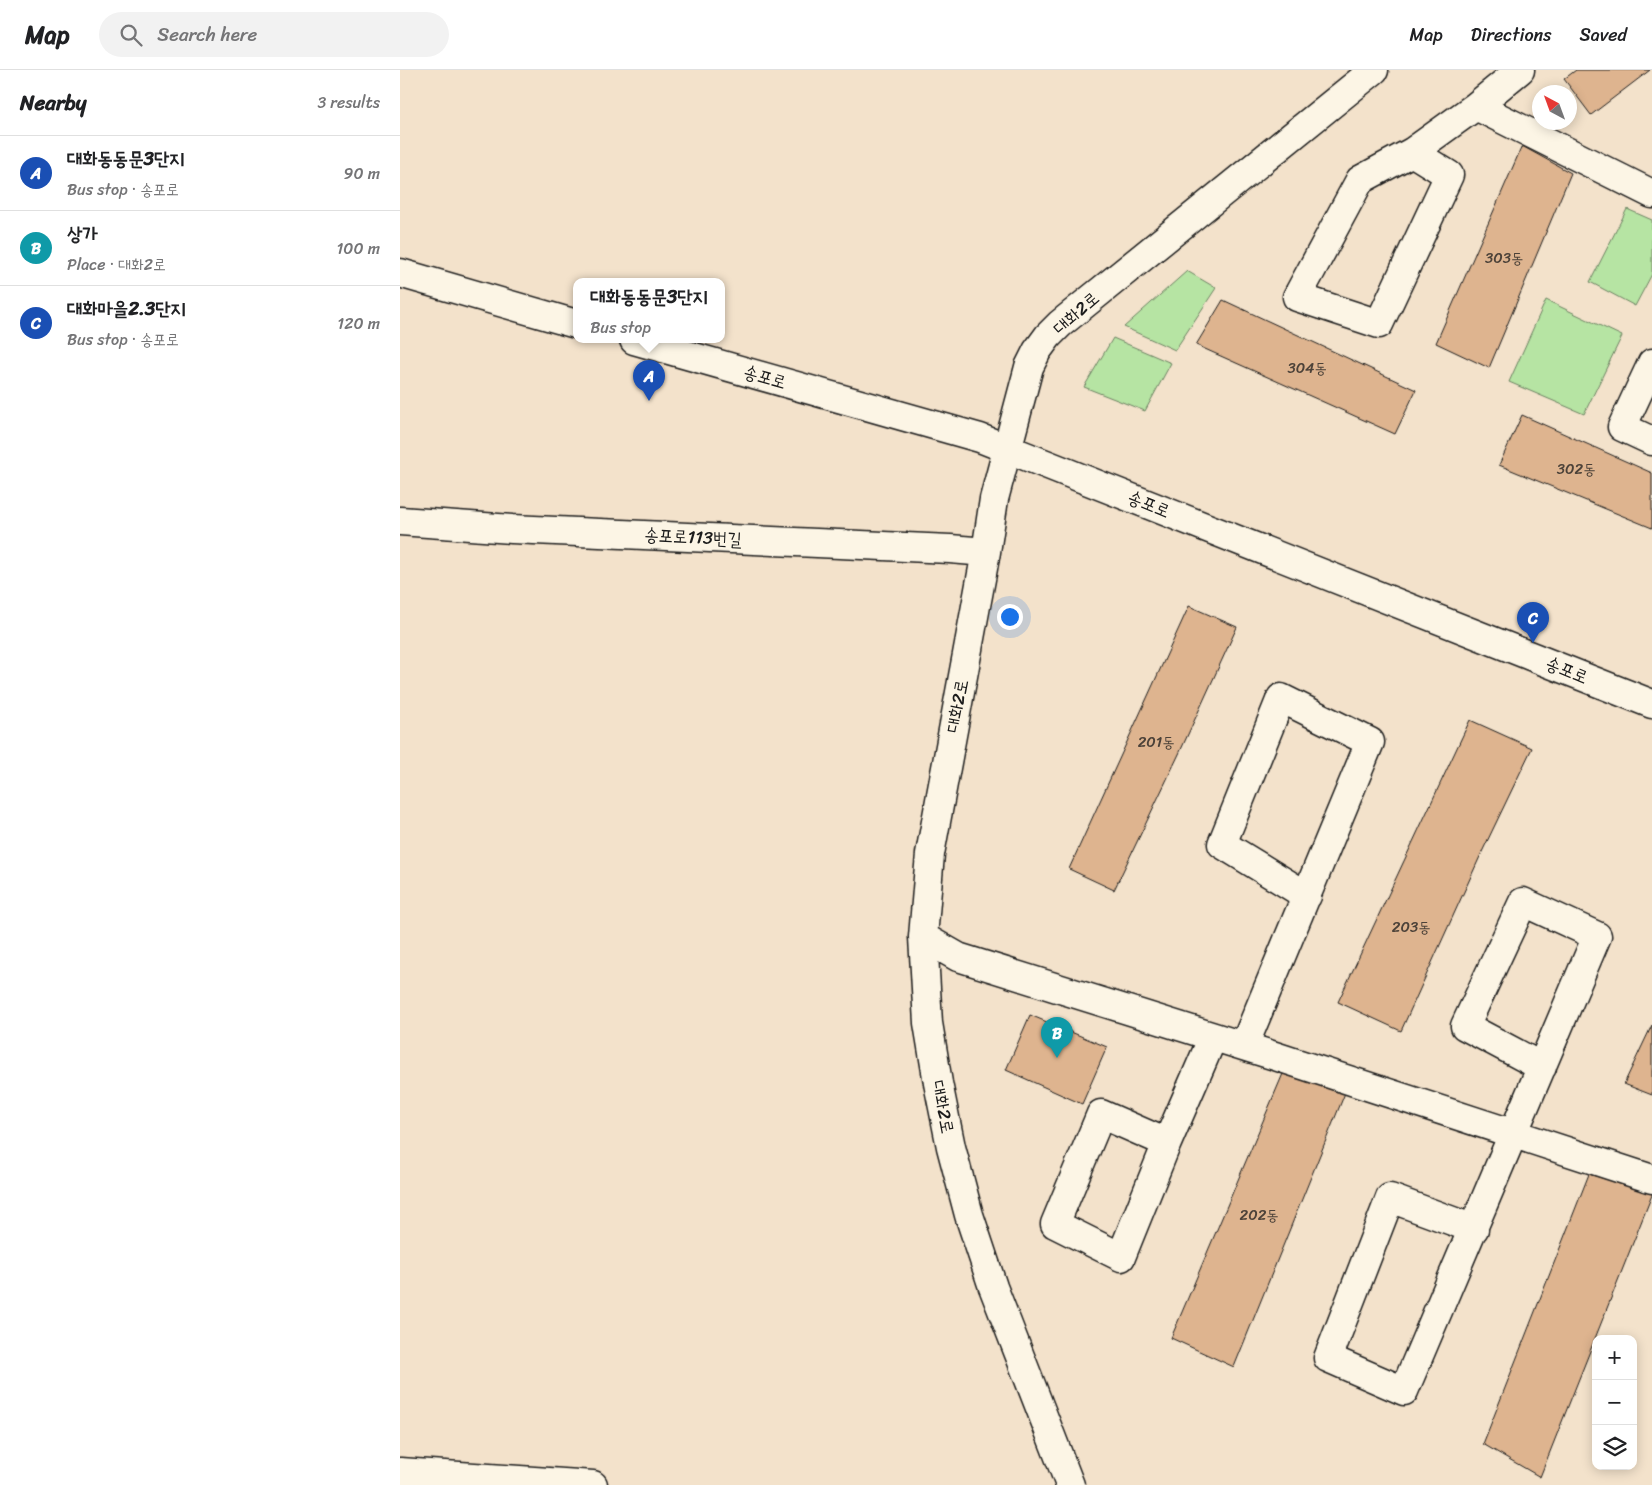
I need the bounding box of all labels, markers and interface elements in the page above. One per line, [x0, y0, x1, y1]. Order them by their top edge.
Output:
search box [99, 12, 449, 57]
text: Map [25, 14, 69, 56]
text: Search here [157, 18, 257, 51]
text: Map [1410, 19, 1443, 51]
text: Directions [1471, 19, 1552, 51]
text: Saved [1580, 19, 1627, 51]
icon: search [117, 21, 145, 49]
text: Nearby [20, 84, 86, 122]
north arrow [1532, 85, 1577, 130]
text: 3 results [317, 88, 380, 117]
text: 대화동동문3단지 [67, 142, 184, 175]
text: A [31, 159, 41, 188]
text: 90 m [344, 159, 380, 188]
text: Bus stop · 송포로 [67, 175, 179, 204]
text: 상가 [67, 217, 98, 250]
text: B [31, 234, 41, 263]
text: 100 m [336, 234, 380, 263]
house number: 303동 [1485, 245, 1523, 271]
text: Place · 대화2로 [67, 250, 166, 279]
popup [573, 278, 725, 343]
text: 대화동동문3단지 [590, 280, 708, 313]
street label: 대화2로 [1045, 283, 1107, 343]
text: 대화마을2.3단지 [67, 292, 186, 325]
text: C [31, 309, 41, 338]
text: 120 m [337, 309, 380, 338]
text: Bus stop [590, 313, 651, 342]
text: Bus stop · 송포로 [67, 325, 179, 354]
house number: 304동 [1287, 355, 1327, 381]
street label: 송포로 [740, 356, 790, 398]
pin: A [633, 360, 665, 401]
house number: 302동 [1557, 456, 1595, 482]
street label: 송포로 [1123, 481, 1175, 527]
street label: 송포로113번길 [643, 518, 743, 556]
pin: C [1517, 602, 1549, 643]
your location [997, 604, 1023, 630]
street label: 송포로 [1541, 647, 1593, 693]
street label: 대화2로 [936, 677, 978, 735]
house number: 201동 [1138, 729, 1174, 755]
house number: 203동 [1392, 914, 1430, 940]
pin: B [1041, 1017, 1073, 1058]
street label: 대화2로 [922, 1078, 964, 1136]
house number: 202동 [1240, 1202, 1278, 1228]
map controls [1592, 1335, 1637, 1470]
button: + [1592, 1335, 1637, 1380]
button: − [1592, 1380, 1637, 1425]
button: layers [1592, 1425, 1637, 1470]

